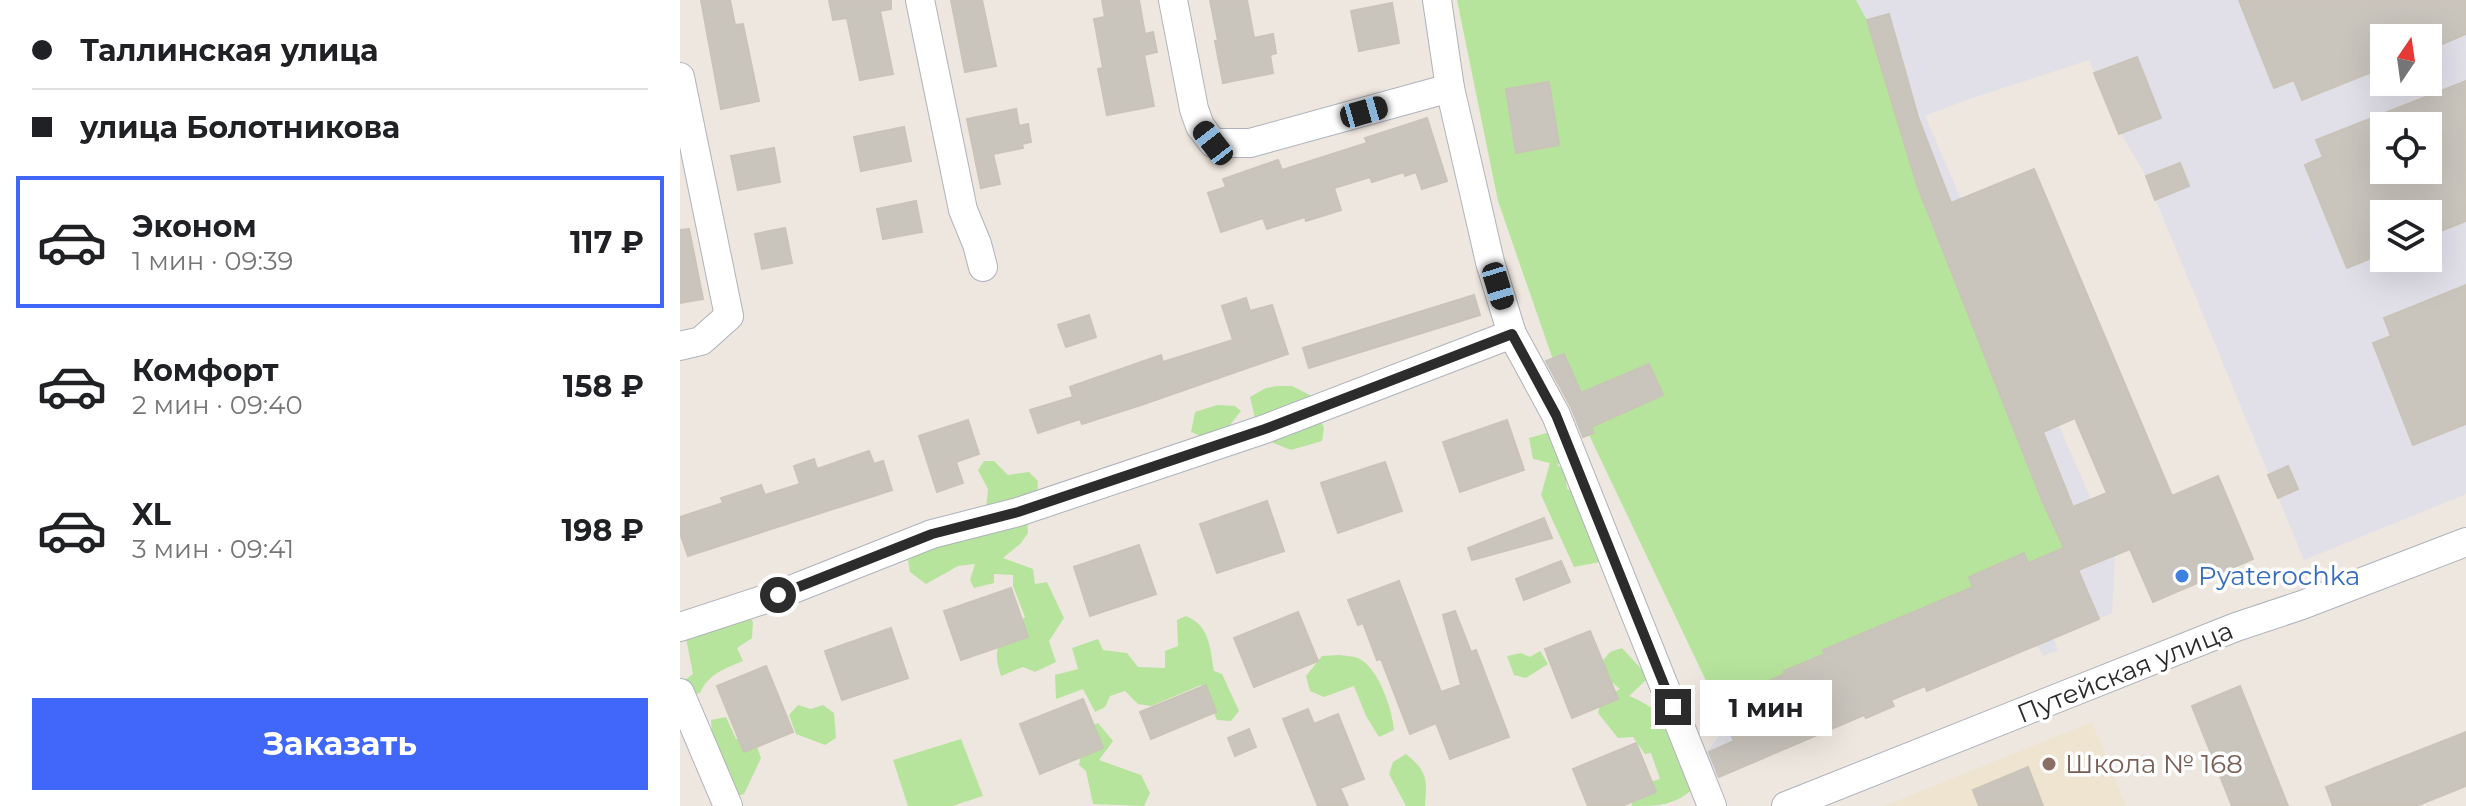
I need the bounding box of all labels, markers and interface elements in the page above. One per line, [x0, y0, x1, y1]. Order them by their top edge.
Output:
north arrow [2370, 24, 2442, 96]
map controls [2370, 24, 2442, 272]
text: Таллинская улица [80, 32, 378, 69]
car [1338, 94, 1390, 130]
text: улица Болотникова [80, 109, 400, 146]
button: locate [2370, 112, 2442, 184]
car [1189, 117, 1237, 169]
button: layers [2370, 200, 2442, 272]
icon: car [36, 206, 108, 278]
text: Эконом [132, 208, 257, 245]
text: 117 ₽ [570, 224, 644, 261]
text: 1 мин · 09:39 [132, 245, 293, 277]
car [1480, 260, 1516, 312]
icon: car [36, 350, 108, 422]
text: Комфорт [132, 352, 279, 389]
text: 158 ₽ [563, 368, 644, 405]
text: 2 мин · 09:40 [132, 389, 303, 421]
icon: car [36, 494, 108, 566]
text: XL [132, 496, 171, 533]
text: 198 ₽ [562, 512, 644, 549]
text: 3 мин · 09:41 [132, 533, 294, 565]
place label: Pyaterochka [2198, 560, 2360, 592]
marker: Pyaterochka [2173, 567, 2191, 585]
route start [760, 577, 796, 613]
street label: Путейская улица [2012, 614, 2238, 730]
callout: 1 мин [1701, 679, 1833, 735]
route end [1655, 689, 1691, 725]
text: 1 мин [1728, 692, 1804, 724]
button: Заказать [32, 698, 648, 790]
place label: Школа № 168 [2065, 748, 2243, 780]
marker: Школа № 168 [2040, 755, 2058, 773]

